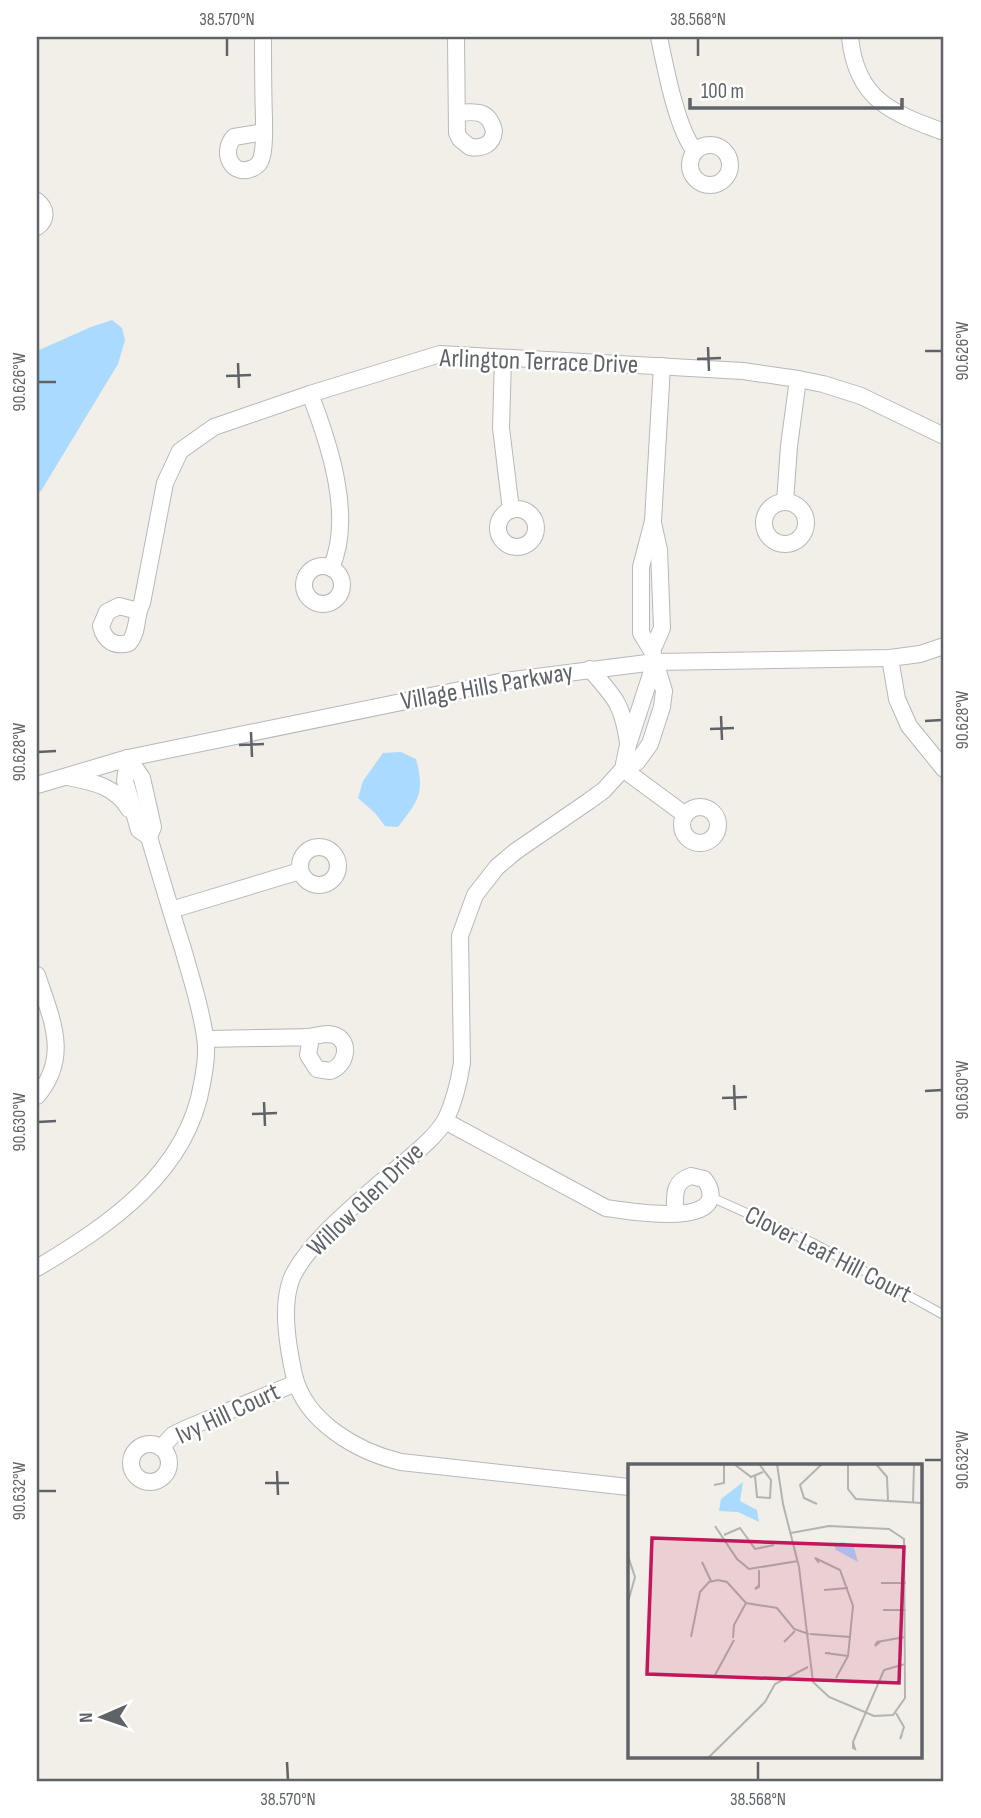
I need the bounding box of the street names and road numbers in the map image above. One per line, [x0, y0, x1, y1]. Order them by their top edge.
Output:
street label: Arlington Terrace Drive [438, 343, 639, 381]
street label: Village Hills Parkway [398, 657, 576, 717]
street label: Willow Glen Drive [301, 1137, 431, 1263]
street label: Clover Leaf Hill Court [739, 1200, 917, 1310]
street label: Ivy Hill Court [171, 1376, 285, 1452]

